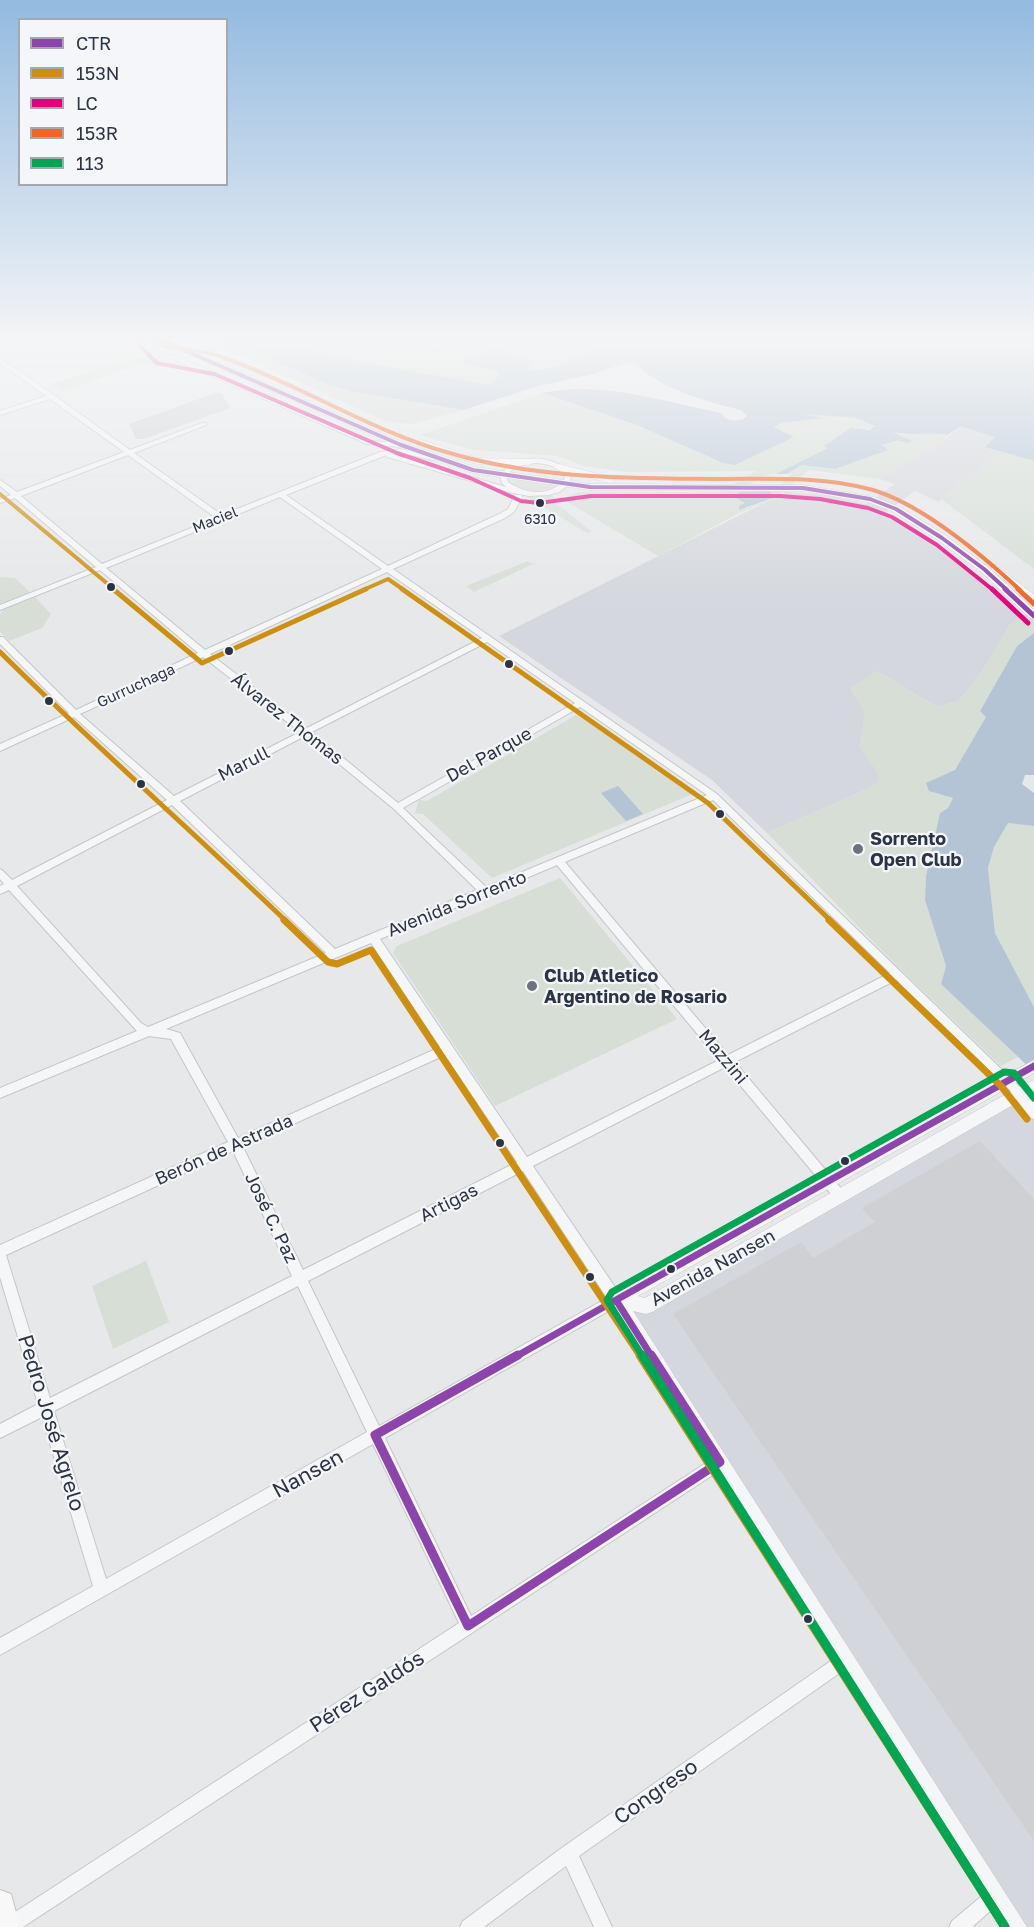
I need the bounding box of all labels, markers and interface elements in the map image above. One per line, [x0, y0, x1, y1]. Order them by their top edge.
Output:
legend [18, 18, 228, 186]
text: CTR [76, 32, 111, 54]
text: 153N [76, 62, 119, 84]
text: LC [76, 92, 98, 114]
text: 153R [76, 122, 118, 144]
text: 113 [76, 152, 104, 174]
marker: 6310 [534, 497, 546, 509]
street label: Maciel [190, 503, 240, 537]
place label: 6310 [524, 512, 556, 528]
unlabelled marker [105, 581, 117, 593]
unlabelled marker [223, 645, 235, 657]
unlabelled marker [503, 658, 515, 670]
street label: Gurruchaga [94, 660, 178, 712]
street label: Álvarez Thomas [227, 668, 347, 770]
unlabelled marker [43, 695, 55, 707]
street label: Del Parque [443, 723, 535, 787]
street label: Marull [215, 742, 273, 786]
unlabelled marker [135, 778, 147, 790]
unlabelled marker [714, 808, 726, 820]
place label: Sorrento Open Club [870, 828, 962, 870]
marker: Sorrento Open Club [851, 842, 865, 856]
street label: Avenida Sorrento [384, 866, 530, 942]
place label: Club Atletico Argentino de Rosario [544, 965, 727, 1008]
marker: Club Atletico Argentino de Rosario [525, 979, 539, 993]
street label: Mazzini [694, 1025, 752, 1089]
street label: Berón de Astrada [152, 1110, 296, 1190]
unlabelled marker [494, 1137, 506, 1149]
unlabelled marker [839, 1155, 851, 1167]
street label: José C. Paz [240, 1169, 302, 1267]
street label: Artigas [416, 1179, 482, 1227]
street label: Avenida Nansen [647, 1225, 779, 1311]
unlabelled marker [665, 1263, 677, 1275]
unlabelled marker [584, 1271, 596, 1283]
street label: Pedro José Agrelo [12, 1332, 90, 1514]
street label: Nansen [268, 1444, 348, 1504]
unlabelled marker [802, 1613, 814, 1625]
street label: Pérez Galdós [305, 1646, 429, 1738]
street label: Congreso [609, 1754, 703, 1830]

